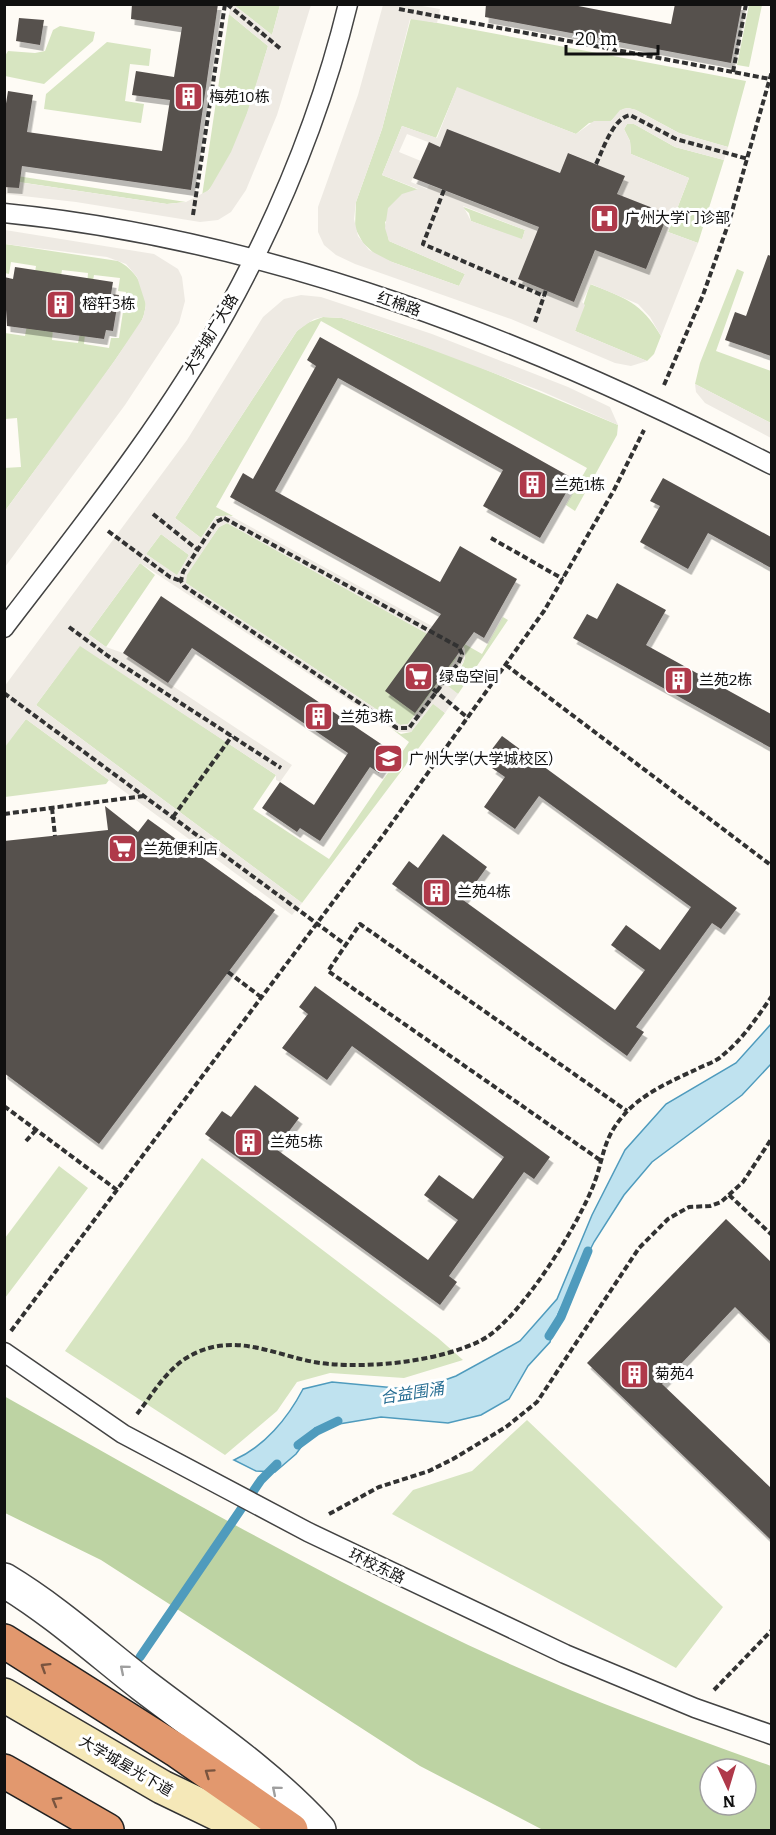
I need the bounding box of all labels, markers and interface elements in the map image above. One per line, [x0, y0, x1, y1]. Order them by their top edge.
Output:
scale bar [566, 18, 658, 56]
text: 20 m [575, 28, 617, 50]
building icon: 梅苑10栋 [172, 81, 204, 113]
place label: 梅苑10栋 [209, 88, 270, 106]
hospital icon: 广州大学门诊部 [588, 202, 620, 234]
place label: 广州大学门诊部 [625, 209, 730, 227]
building icon: 榕轩3栋 [45, 288, 77, 320]
street label: 红棉路 [375, 288, 423, 320]
street label: 大学城广大路 [180, 291, 242, 377]
place label: 榕轩3栋 [82, 295, 136, 313]
building icon: 兰苑1栋 [517, 469, 549, 501]
place label: 兰苑1栋 [554, 476, 605, 494]
supermarket icon: 绿岛空间 [402, 661, 434, 693]
building icon: 兰苑2栋 [662, 664, 694, 696]
place label: 绿岛空间 [439, 668, 499, 686]
place label: 兰苑2栋 [699, 671, 752, 689]
building icon: 兰苑3栋 [303, 701, 335, 733]
place label: 兰苑3栋 [340, 708, 394, 726]
school or university icon: 广州大学(大学城校区) [372, 743, 404, 775]
place label: 广州大学(大学城校区) [409, 750, 553, 768]
supermarket icon: 兰苑便利店 [106, 833, 138, 865]
place label: 兰苑便利店 [143, 840, 218, 858]
building icon: 兰苑4栋 [420, 876, 452, 908]
place label: 兰苑4栋 [457, 883, 511, 901]
building icon: 兰苑5栋 [233, 1126, 265, 1158]
place label: 兰苑5栋 [270, 1133, 323, 1151]
building icon: 菊苑4 [618, 1358, 650, 1390]
place label: 菊苑4 [655, 1365, 694, 1383]
water label: 合益围涌 [379, 1378, 447, 1407]
street label: 环校东路 [346, 1545, 408, 1587]
one-way arrow [41, 1663, 52, 1674]
one-way arrow [120, 1665, 131, 1676]
street label: 大学城星光下道 [76, 1732, 176, 1800]
north arrow [698, 1757, 758, 1817]
one-way arrow [205, 1769, 216, 1780]
one-way arrow [272, 1786, 283, 1797]
text: N [722, 1792, 736, 1811]
one-way arrow [52, 1797, 62, 1808]

